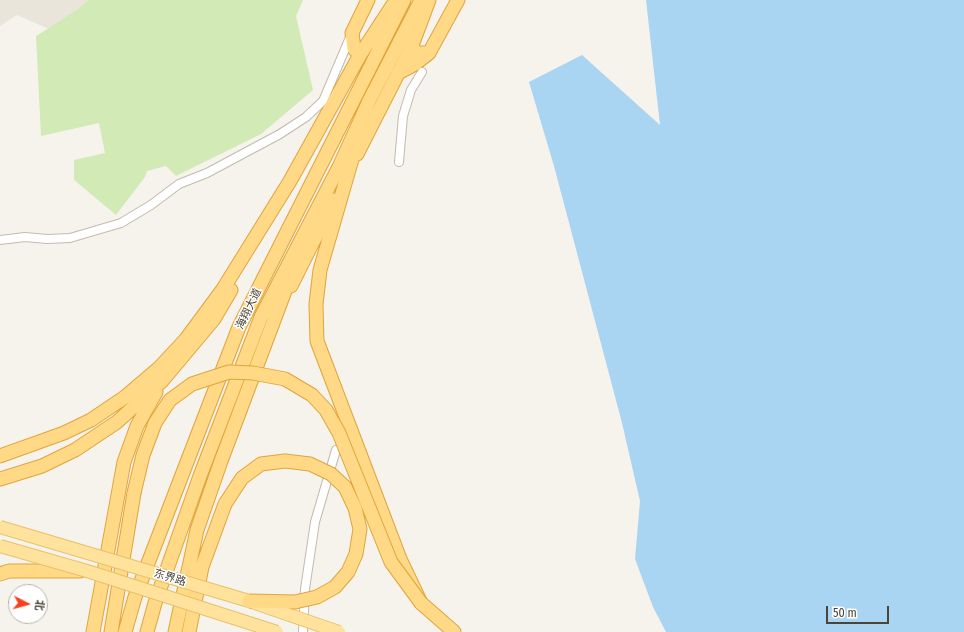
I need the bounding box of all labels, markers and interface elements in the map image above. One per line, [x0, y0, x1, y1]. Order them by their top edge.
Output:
street label: 海翔大道 [233, 286, 265, 332]
street label: 东界路 [152, 567, 188, 589]
north arrow [8, 584, 48, 624]
scale bar [828, 598, 891, 624]
text: 北 [32, 599, 46, 611]
text: 50 m [833, 606, 857, 620]

